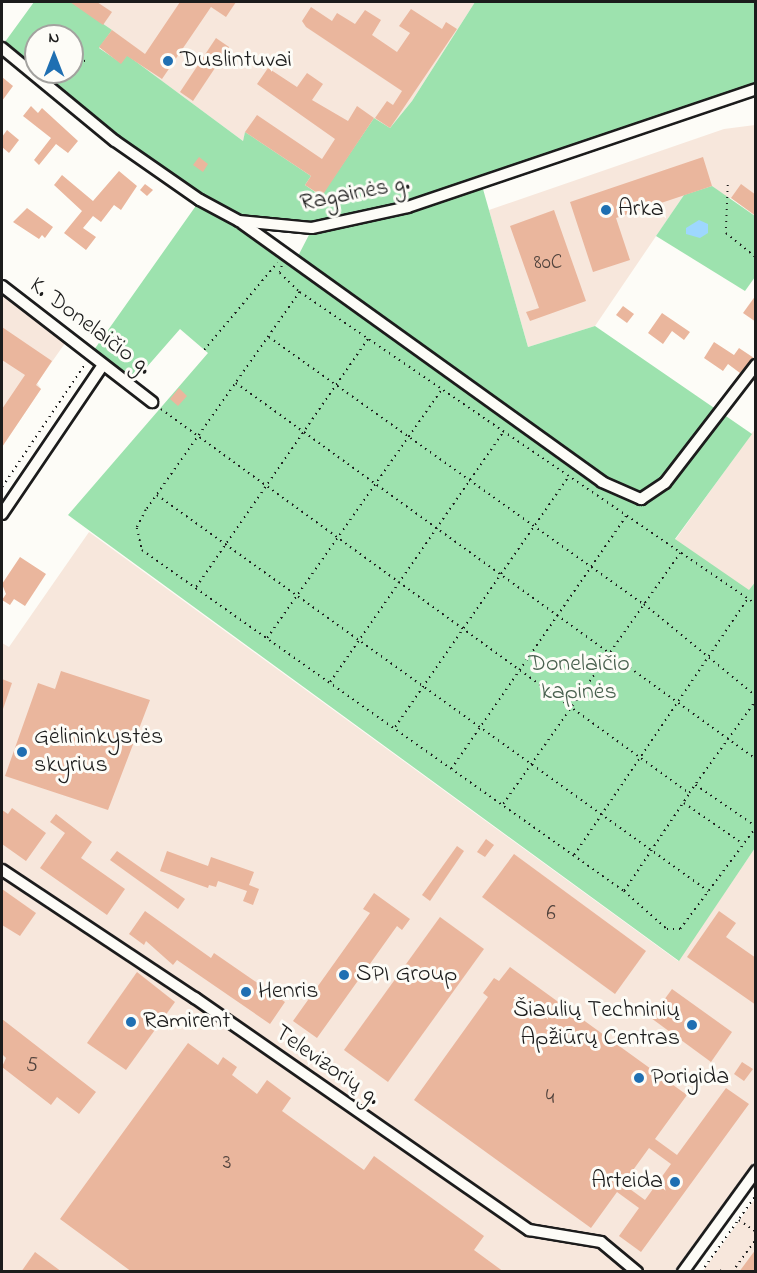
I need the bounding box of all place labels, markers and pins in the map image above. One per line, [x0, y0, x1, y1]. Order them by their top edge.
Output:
place label: Duslintuvai [180, 47, 292, 75]
marker: Duslintuvai [161, 54, 175, 68]
place label: Arka [618, 196, 664, 224]
marker: Arka [599, 203, 613, 217]
place label: Gėlininkystės skyrius [34, 724, 163, 780]
marker: Gėlininkystės skyrius [15, 745, 29, 759]
place label: SPI Group [356, 961, 457, 989]
marker: SPI Group [337, 968, 351, 982]
place label: Henris [258, 978, 319, 1006]
marker: Henris [239, 985, 253, 999]
place label: Šiaulių Techninių Apžiūrų Centras [513, 997, 680, 1053]
place label: Ramirent [143, 1008, 230, 1036]
marker: Ramirent [124, 1015, 138, 1029]
marker: Šiaulių Techninių Apžiūrų Centras [685, 1018, 699, 1032]
place label: Porigida [651, 1064, 729, 1092]
marker: Porigida [632, 1071, 646, 1085]
place label: Arteida [591, 1168, 663, 1196]
marker: Arteida [668, 1175, 682, 1189]

